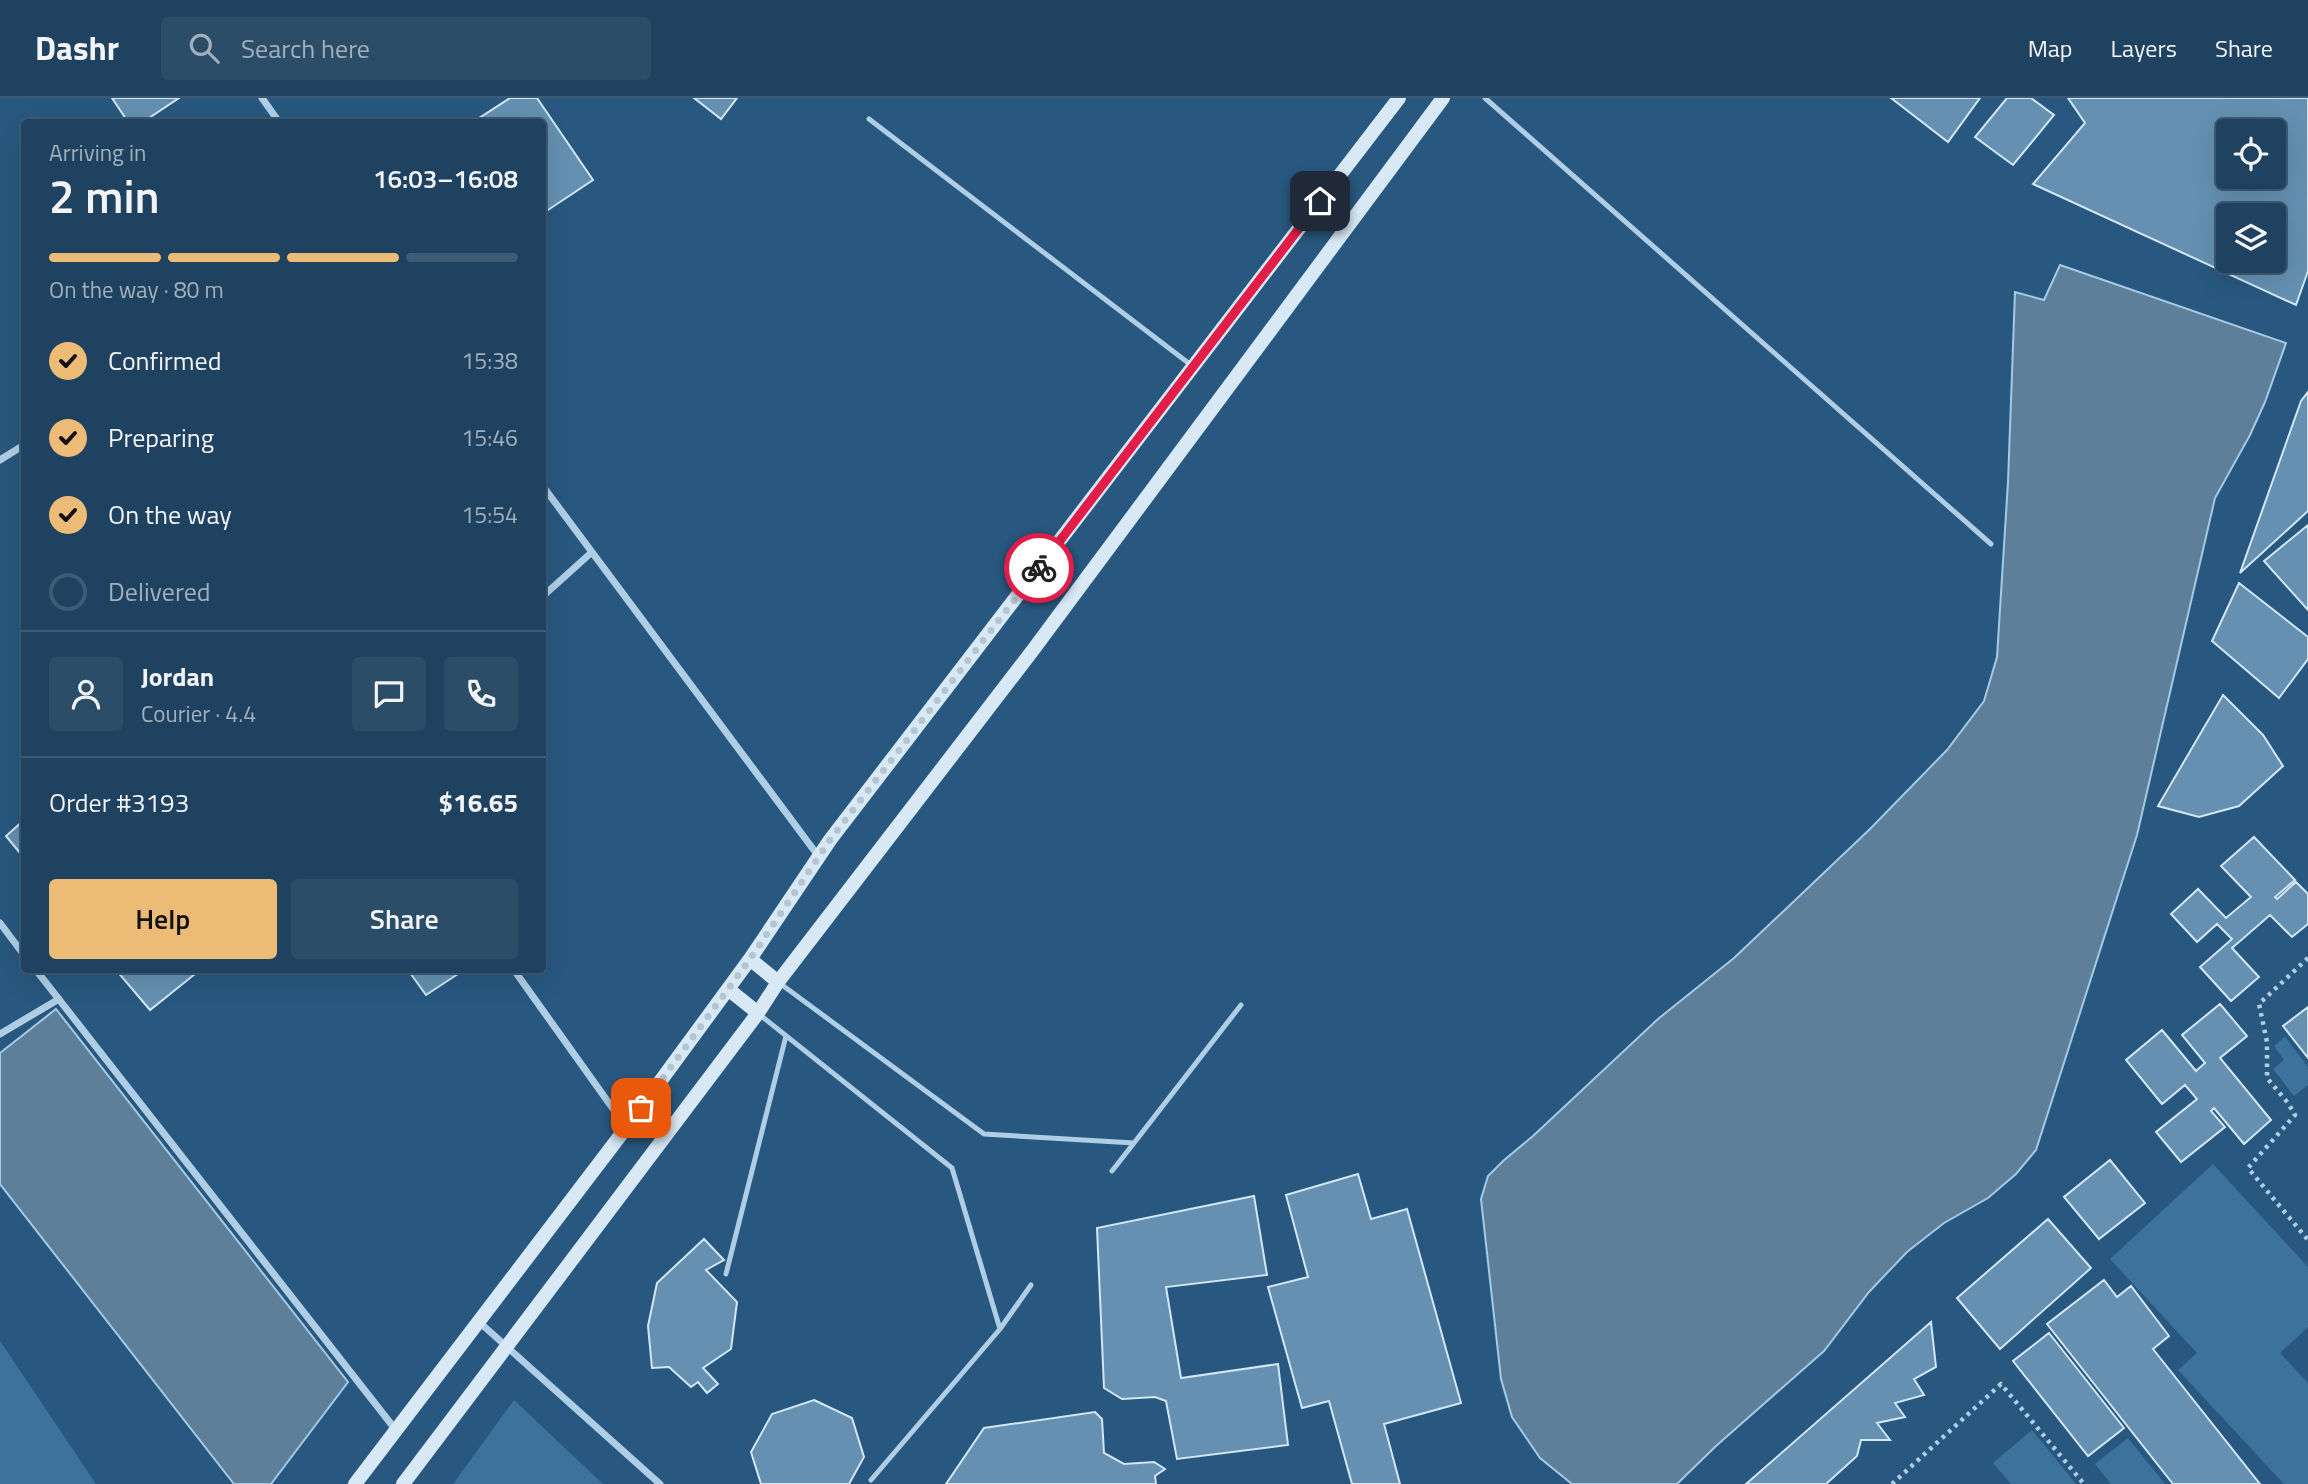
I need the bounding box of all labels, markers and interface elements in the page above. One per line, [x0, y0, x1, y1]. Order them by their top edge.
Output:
search box [161, 17, 651, 80]
text: Dashr [35, 23, 119, 73]
icon: search [185, 29, 223, 67]
text: Search here [241, 29, 370, 68]
text: Map [2028, 30, 2073, 66]
text: Layers [2111, 30, 2177, 66]
text: Share [2215, 30, 2273, 66]
map controls [2216, 119, 2286, 273]
button: locate [2216, 119, 2286, 189]
text: Arriving in [49, 135, 146, 170]
text: 16:03–16:08 [373, 159, 518, 198]
text: 2 min [49, 161, 160, 231]
pin [1290, 171, 1350, 231]
icon: home [1301, 182, 1339, 220]
button: layers [2216, 203, 2286, 273]
text: On the way · 80 m [49, 272, 224, 307]
text: Confirmed [108, 341, 222, 380]
icon: check [49, 342, 87, 380]
text: 15:38 [461, 343, 518, 378]
text: Preparing [108, 418, 214, 457]
icon: check [49, 419, 87, 457]
text: 15:46 [461, 420, 518, 455]
text: On the way [108, 495, 232, 534]
icon: check [49, 496, 87, 534]
text: 15:54 [461, 497, 518, 532]
courier [1004, 533, 1074, 603]
icon: bike [1020, 549, 1058, 587]
text: Delivered [108, 572, 211, 611]
button: person [49, 657, 123, 731]
text: Jordan [141, 657, 214, 696]
button: chat [352, 657, 426, 731]
button: phone [444, 657, 518, 731]
text: Courier · 4.4 [141, 696, 256, 731]
text: Order #3193 [49, 783, 189, 822]
text: $16.65 [439, 783, 518, 822]
button: Help [49, 879, 277, 959]
button: Share [291, 879, 518, 959]
pin [611, 1078, 671, 1138]
icon: bag [622, 1089, 660, 1127]

